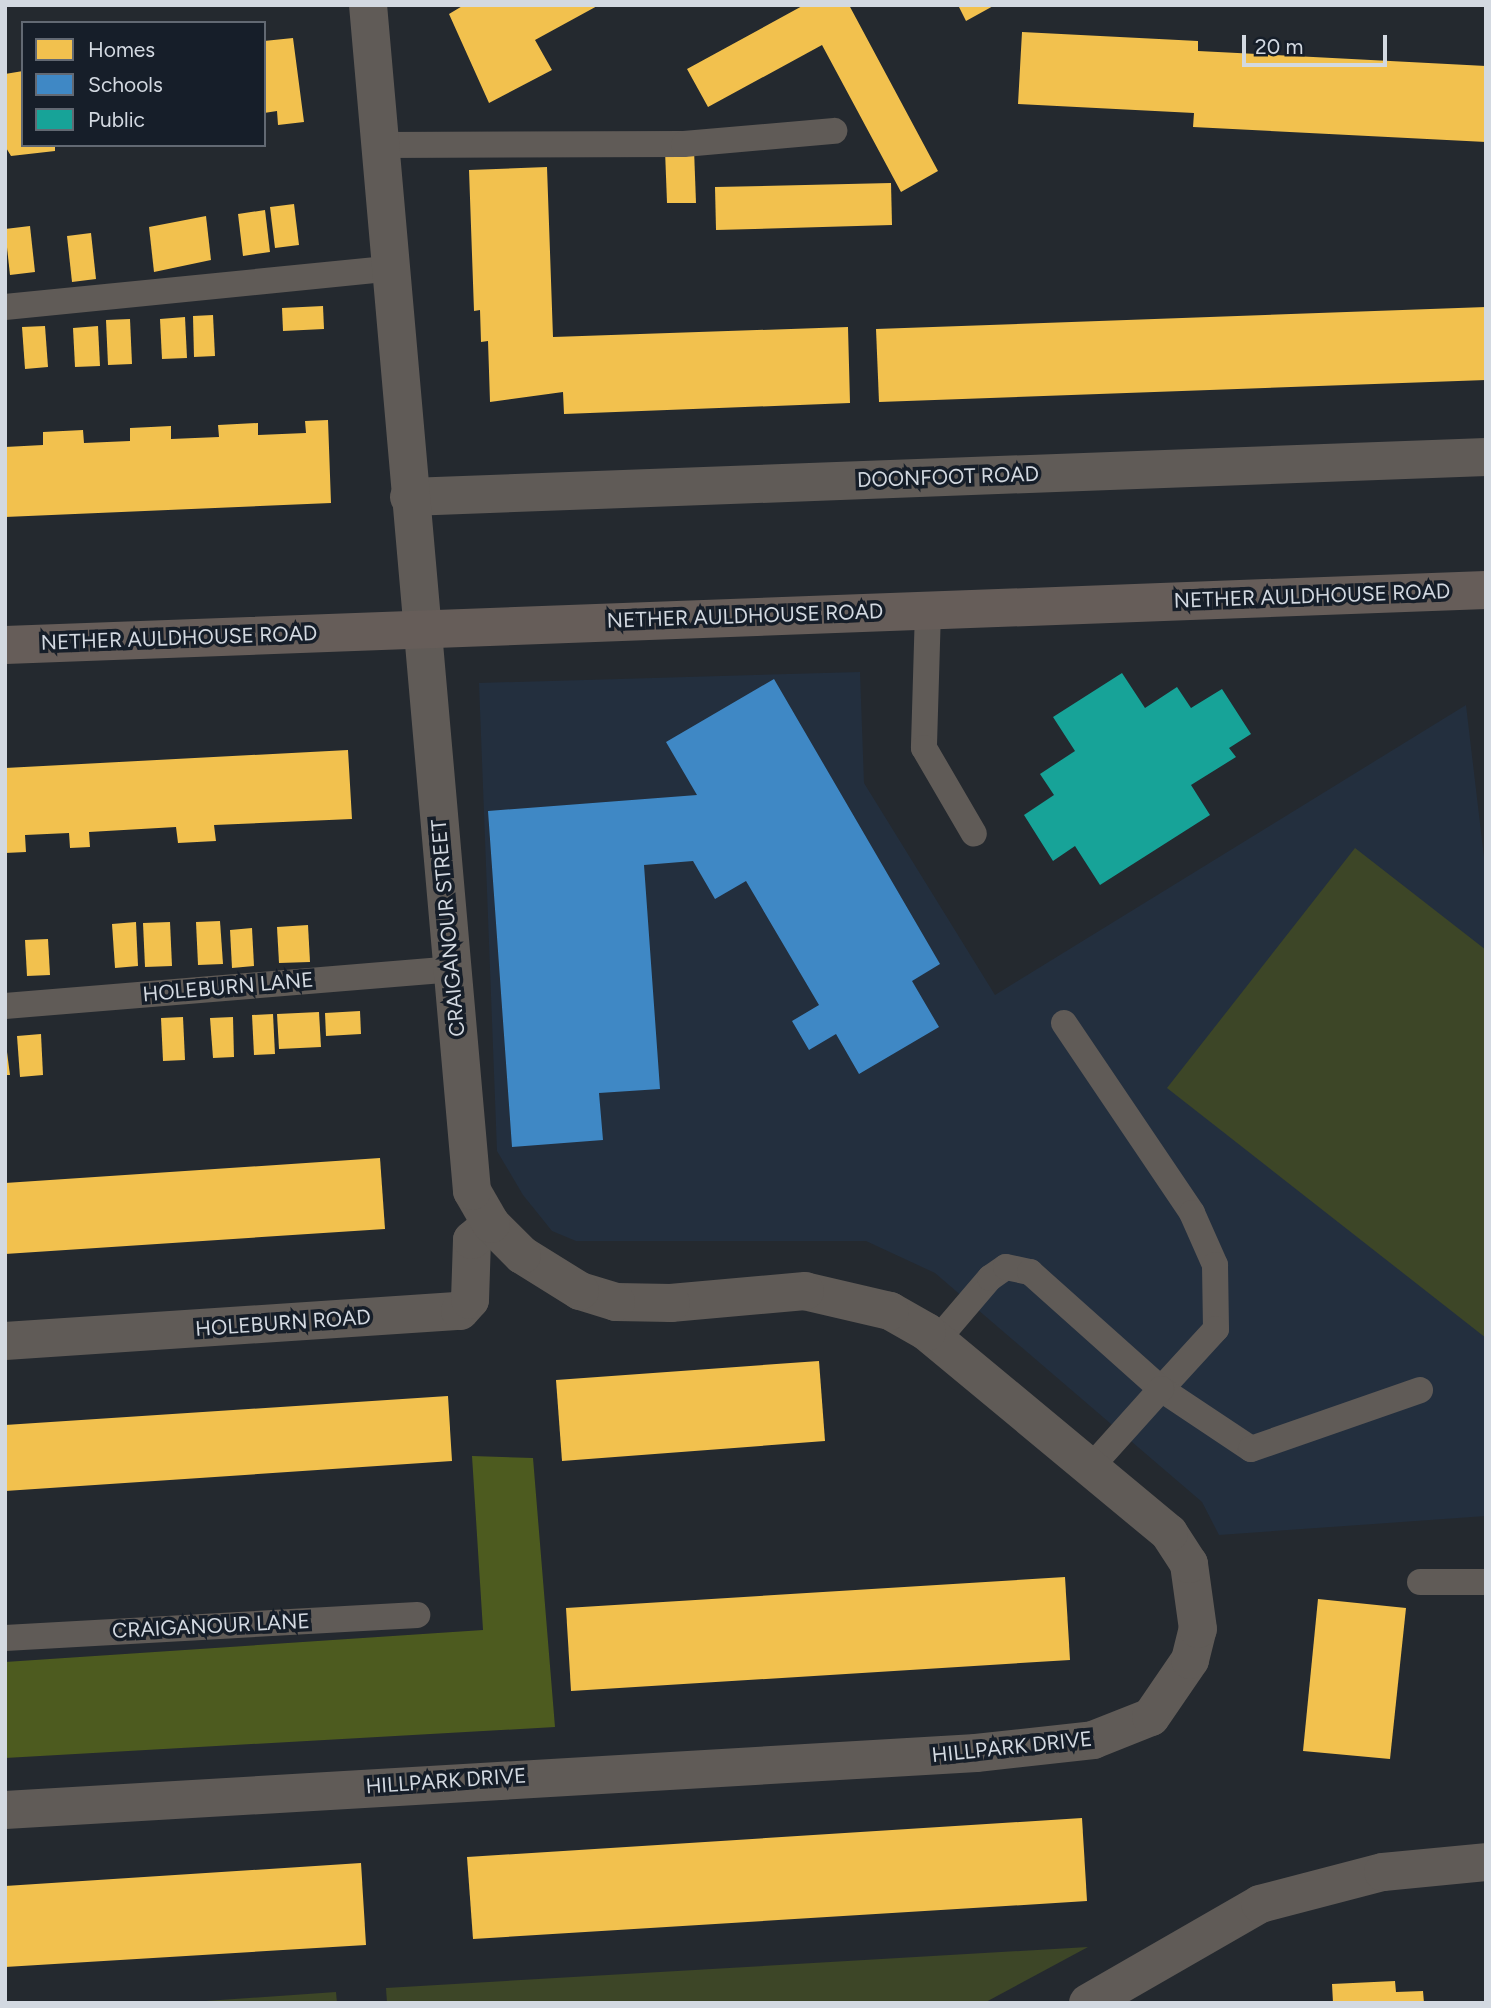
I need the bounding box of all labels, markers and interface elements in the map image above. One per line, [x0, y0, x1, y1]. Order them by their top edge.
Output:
legend [21, 21, 266, 147]
scale bar [1246, 21, 1391, 65]
text: 20 m [1255, 34, 1303, 59]
text: Homes [88, 37, 155, 62]
text: Schools [88, 72, 163, 97]
text: Public [88, 107, 145, 132]
street label: DOONFOOT ROAD [857, 461, 1039, 493]
street label: NETHER AULDHOUSE ROAD [1173, 579, 1451, 613]
street label: NETHER AULDHOUSE ROAD [606, 599, 884, 633]
street label: NETHER AULDHOUSE ROAD [40, 621, 318, 655]
street label: CRAIGANOUR STREET [426, 818, 470, 1038]
street label: HOLEBURN LANE [141, 967, 315, 1007]
street label: HOLEBURN ROAD [194, 1304, 372, 1342]
street label: CRAIGANOUR LANE [112, 1608, 310, 1644]
street label: HILLPARK DRIVE [931, 1726, 1093, 1768]
street label: HILLPARK DRIVE [365, 1763, 527, 1799]

